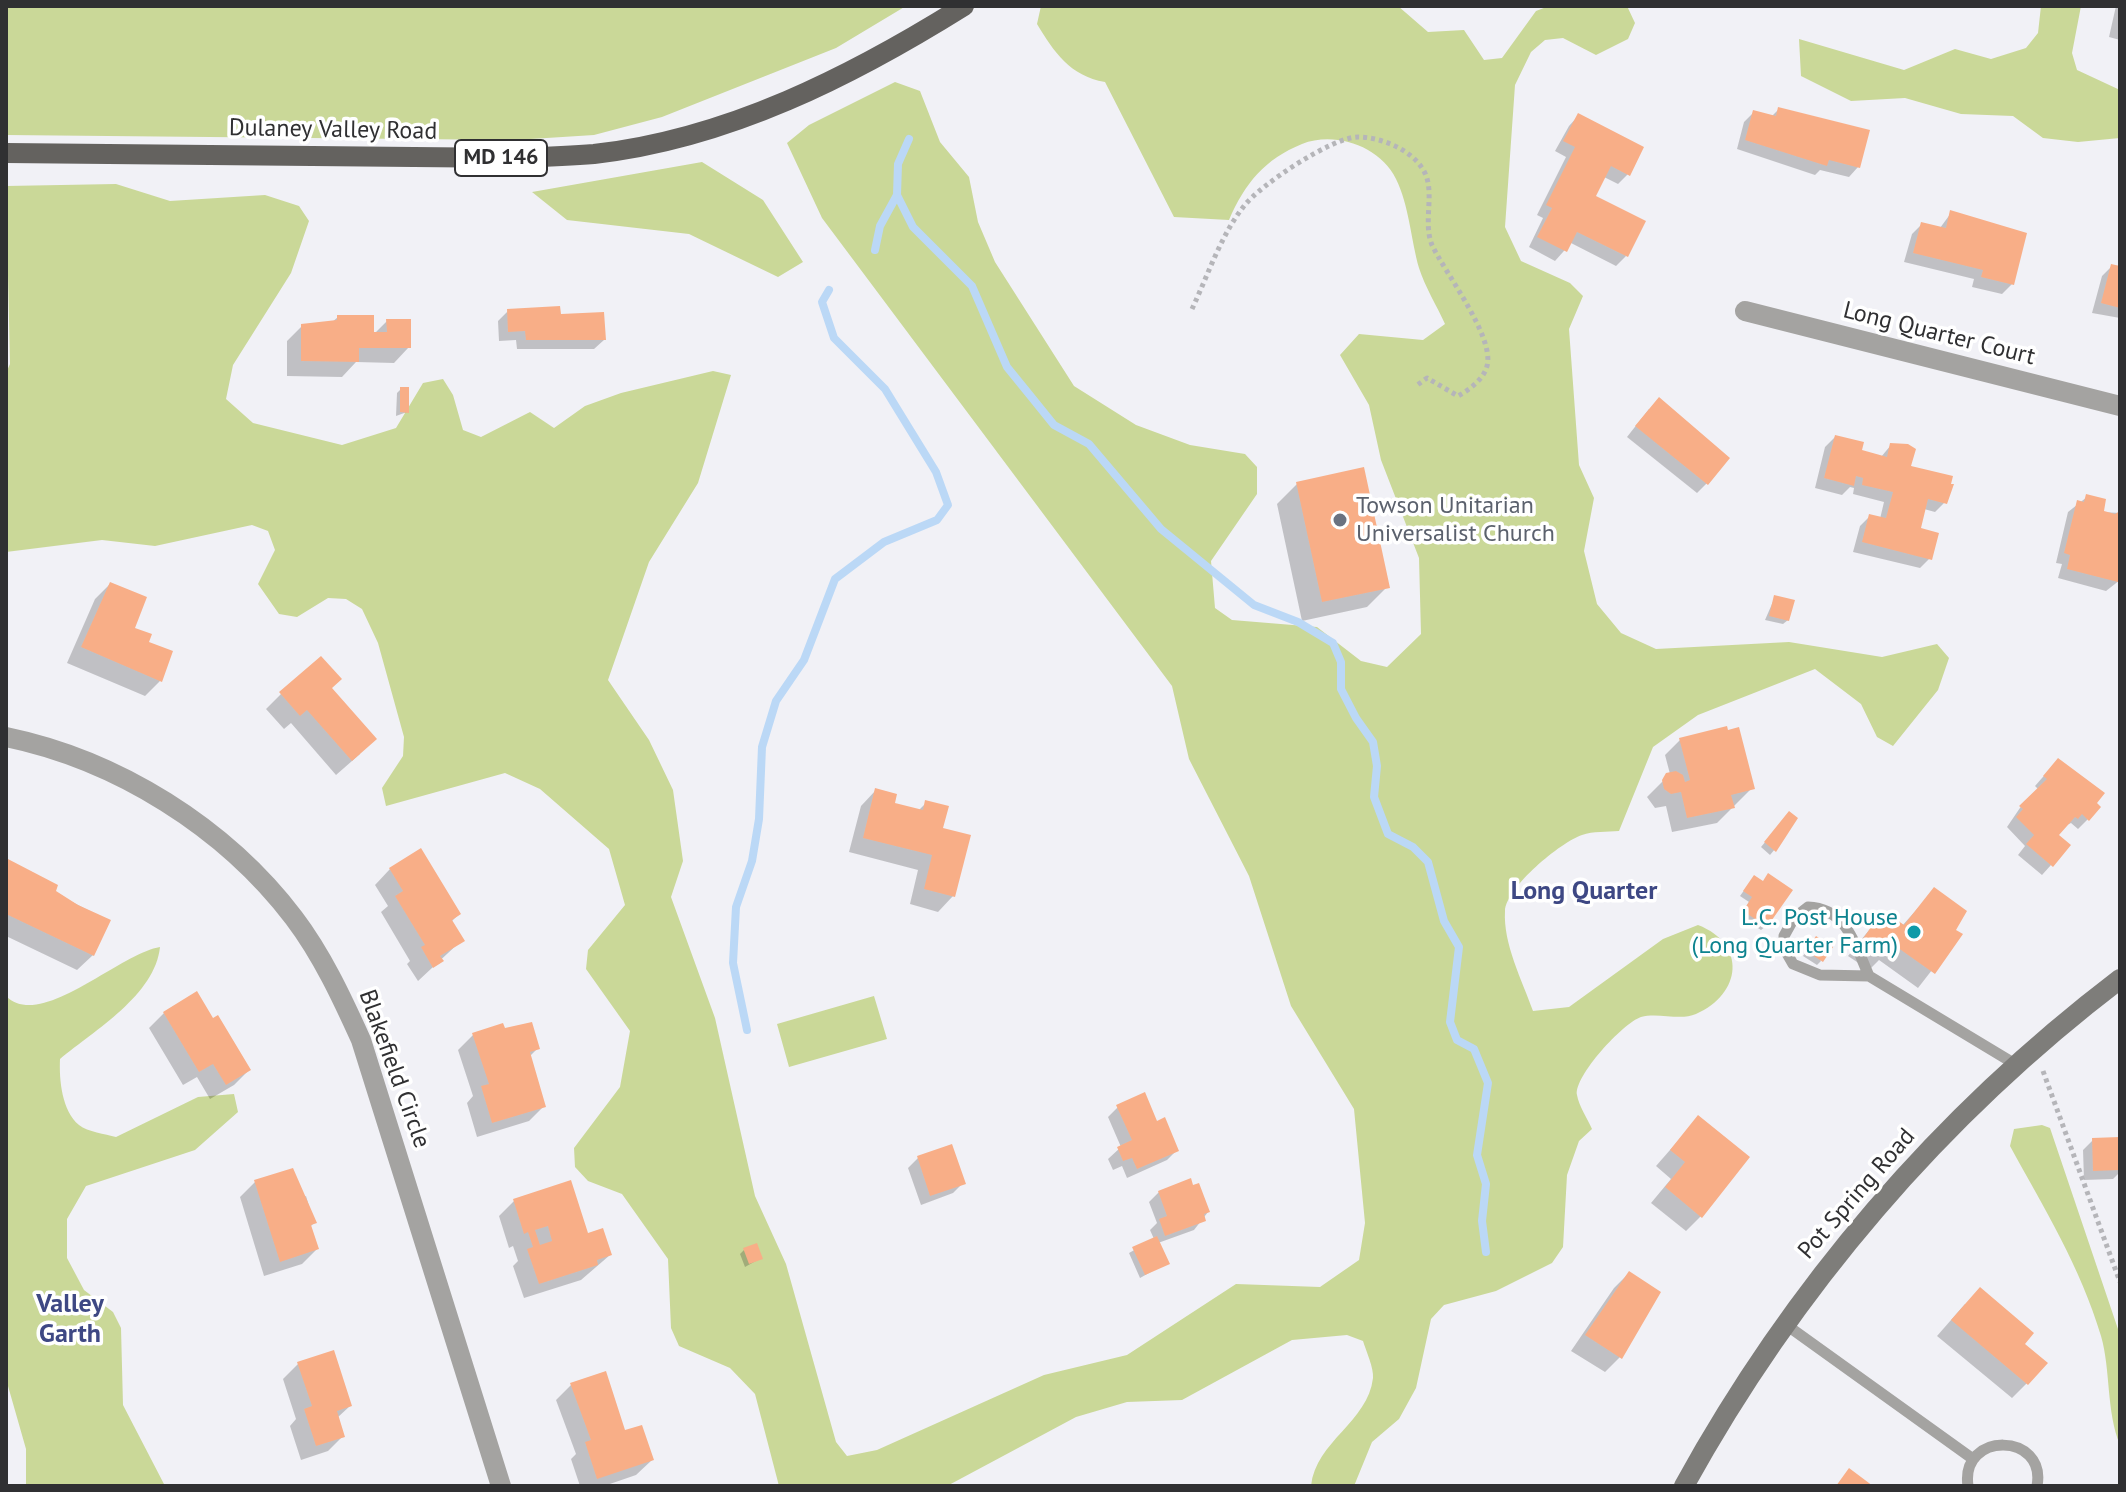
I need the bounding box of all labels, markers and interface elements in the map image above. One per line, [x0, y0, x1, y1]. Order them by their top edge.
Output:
street label: Dulaney Valley Road [229, 114, 437, 146]
road number: MD 146 [455, 140, 547, 176]
street label: Long Quarter Court [1840, 296, 2038, 372]
place label: Towson Unitarian Universalist Church [1356, 492, 1555, 548]
marker: Towson Unitarian Universalist Church [1331, 511, 1349, 529]
district label: Long Quarter [1511, 876, 1657, 908]
place label: L.C. Post House (Long Quarter Farm) [1692, 904, 1898, 960]
marker: L.C. Post House (Long Quarter Farm) [1905, 923, 1923, 941]
street label: Blakefield Circle [352, 986, 436, 1152]
street label: Pot Spring Road [1792, 1123, 1922, 1265]
district label: Valley Garth [36, 1289, 104, 1350]

